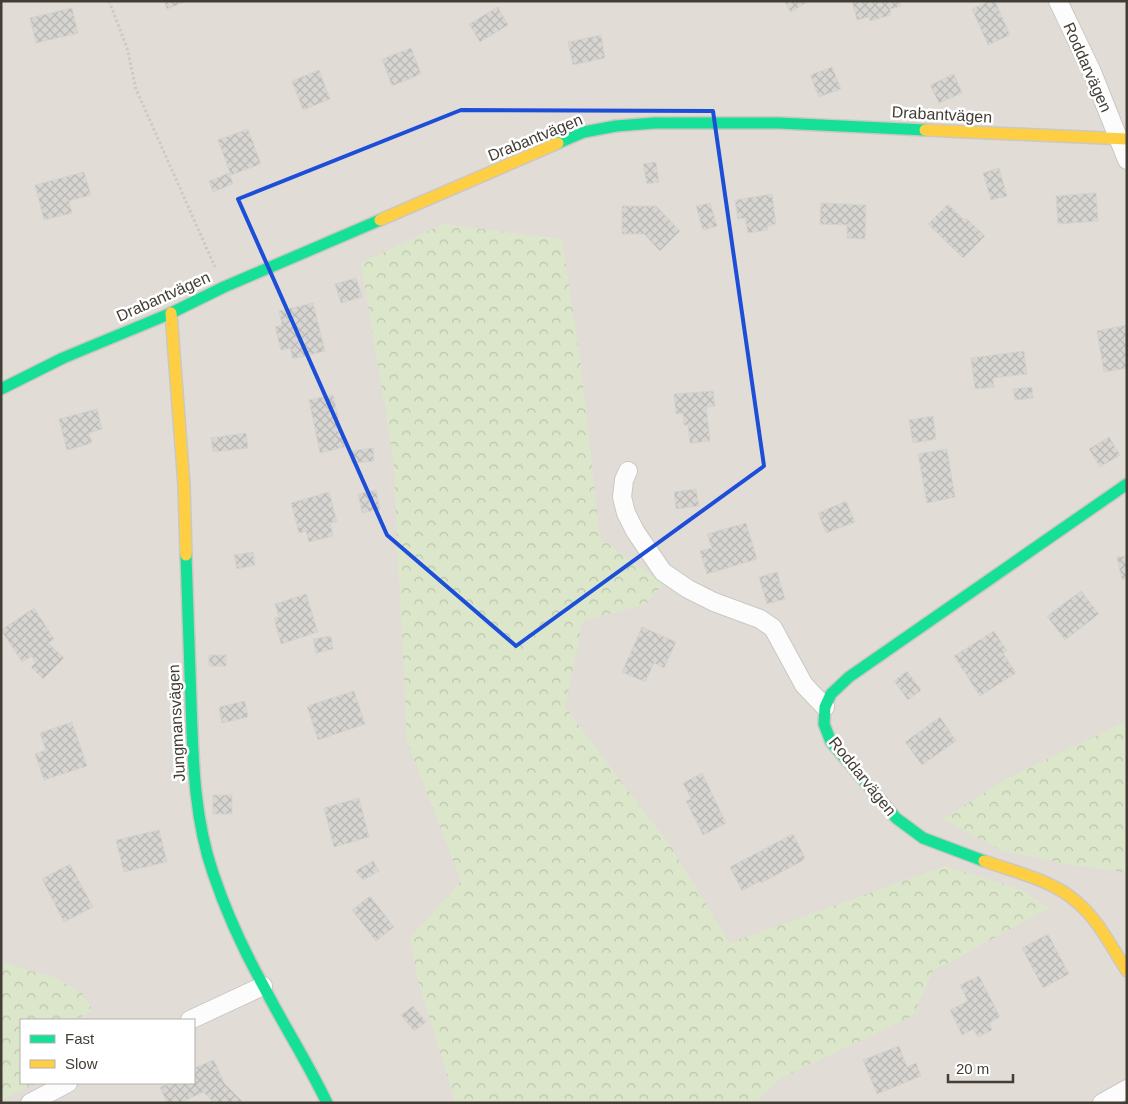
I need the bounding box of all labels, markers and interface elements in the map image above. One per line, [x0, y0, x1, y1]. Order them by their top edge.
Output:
street label: Roddarvägen [1060, 20, 1115, 115]
street label: Drabantvägen [891, 103, 993, 126]
street label: Drabantvägen [485, 111, 585, 164]
street label: Drabantvägen [114, 268, 213, 325]
street label: Jungmansvägen [165, 664, 188, 782]
street label: Roddarvägen [826, 734, 899, 819]
legend [20, 1019, 195, 1084]
text: Fast [65, 1030, 95, 1047]
scale bar [948, 1052, 1013, 1084]
text: Slow [65, 1055, 98, 1072]
text: 20 m [956, 1060, 989, 1077]

